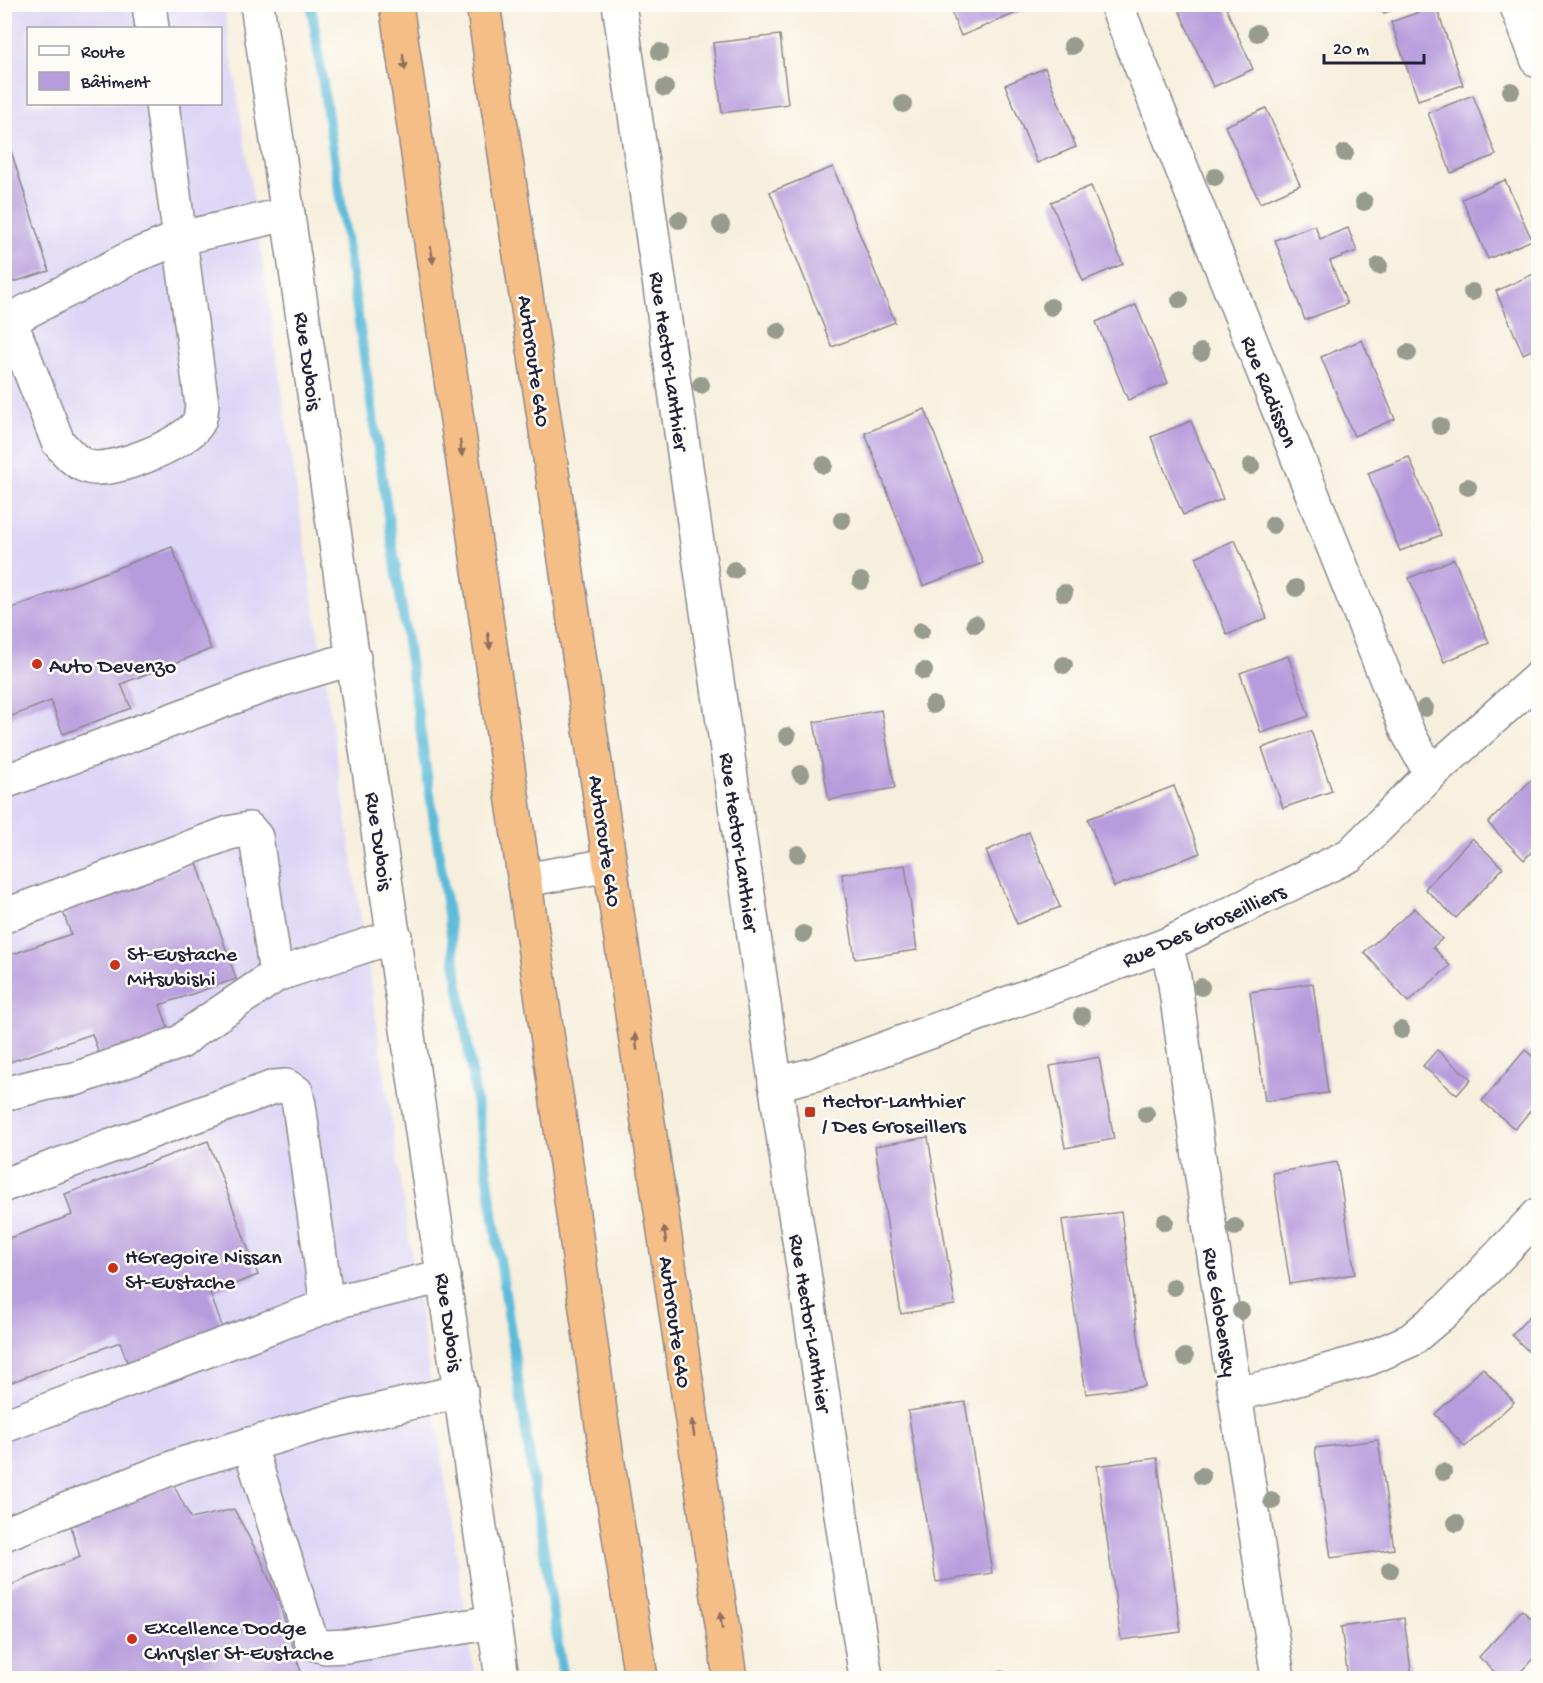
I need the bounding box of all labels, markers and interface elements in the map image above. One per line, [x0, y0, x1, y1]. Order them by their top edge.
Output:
legend [27, 27, 222, 105]
scale bar [1324, 27, 1424, 65]
text: 20 m [1333, 40, 1369, 61]
text: Route [81, 43, 126, 64]
one-way arrow [400, 53, 409, 72]
text: Bâtiment [80, 73, 151, 94]
one-way arrow [428, 246, 437, 265]
street label: Rue Hector-Lanthier [642, 270, 693, 455]
street label: Autoroute 640 [510, 294, 554, 429]
street label: Rue Dubois [286, 311, 326, 413]
street label: Rue Radisson [1233, 333, 1302, 453]
one-way arrow [456, 439, 465, 458]
one-way arrow [484, 632, 493, 651]
place label: Auto Devenzo [49, 655, 176, 681]
marker: Auto Devenzo [30, 657, 44, 671]
street label: Rue Hector-Lanthier [712, 751, 763, 936]
street label: Autoroute 640 [581, 774, 625, 909]
street label: Rue Dubois [357, 791, 397, 893]
street label: Rue Des Groseilliers [1119, 880, 1291, 975]
place label: St-Eustache Mitsubishi [127, 943, 238, 994]
marker: St-Eustache Mitsubishi [108, 958, 122, 972]
one-way arrow [632, 1032, 641, 1051]
place label: Hector-Lanthier / Des Groseillers [822, 1090, 967, 1141]
marker: Hector-Lanthier / Des Groseillers [803, 1105, 817, 1119]
one-way arrow [660, 1225, 669, 1244]
street label: Rue Hector-Lanthier [781, 1233, 835, 1417]
place label: HGregoire Nissan St-Eustache [125, 1246, 282, 1297]
street label: Rue Globensky [1195, 1246, 1241, 1379]
street label: Autoroute 640 [651, 1255, 695, 1390]
marker: HGregoire Nissan St-Eustache [106, 1261, 120, 1275]
street label: Rue Dubois [427, 1272, 467, 1374]
one-way arrow [688, 1418, 697, 1437]
one-way arrow [717, 1611, 726, 1630]
place label: Excellence Dodge Chrysler St-Eustache [144, 1617, 334, 1668]
marker: Excellence Dodge Chrysler St-Eustache [125, 1632, 139, 1646]

